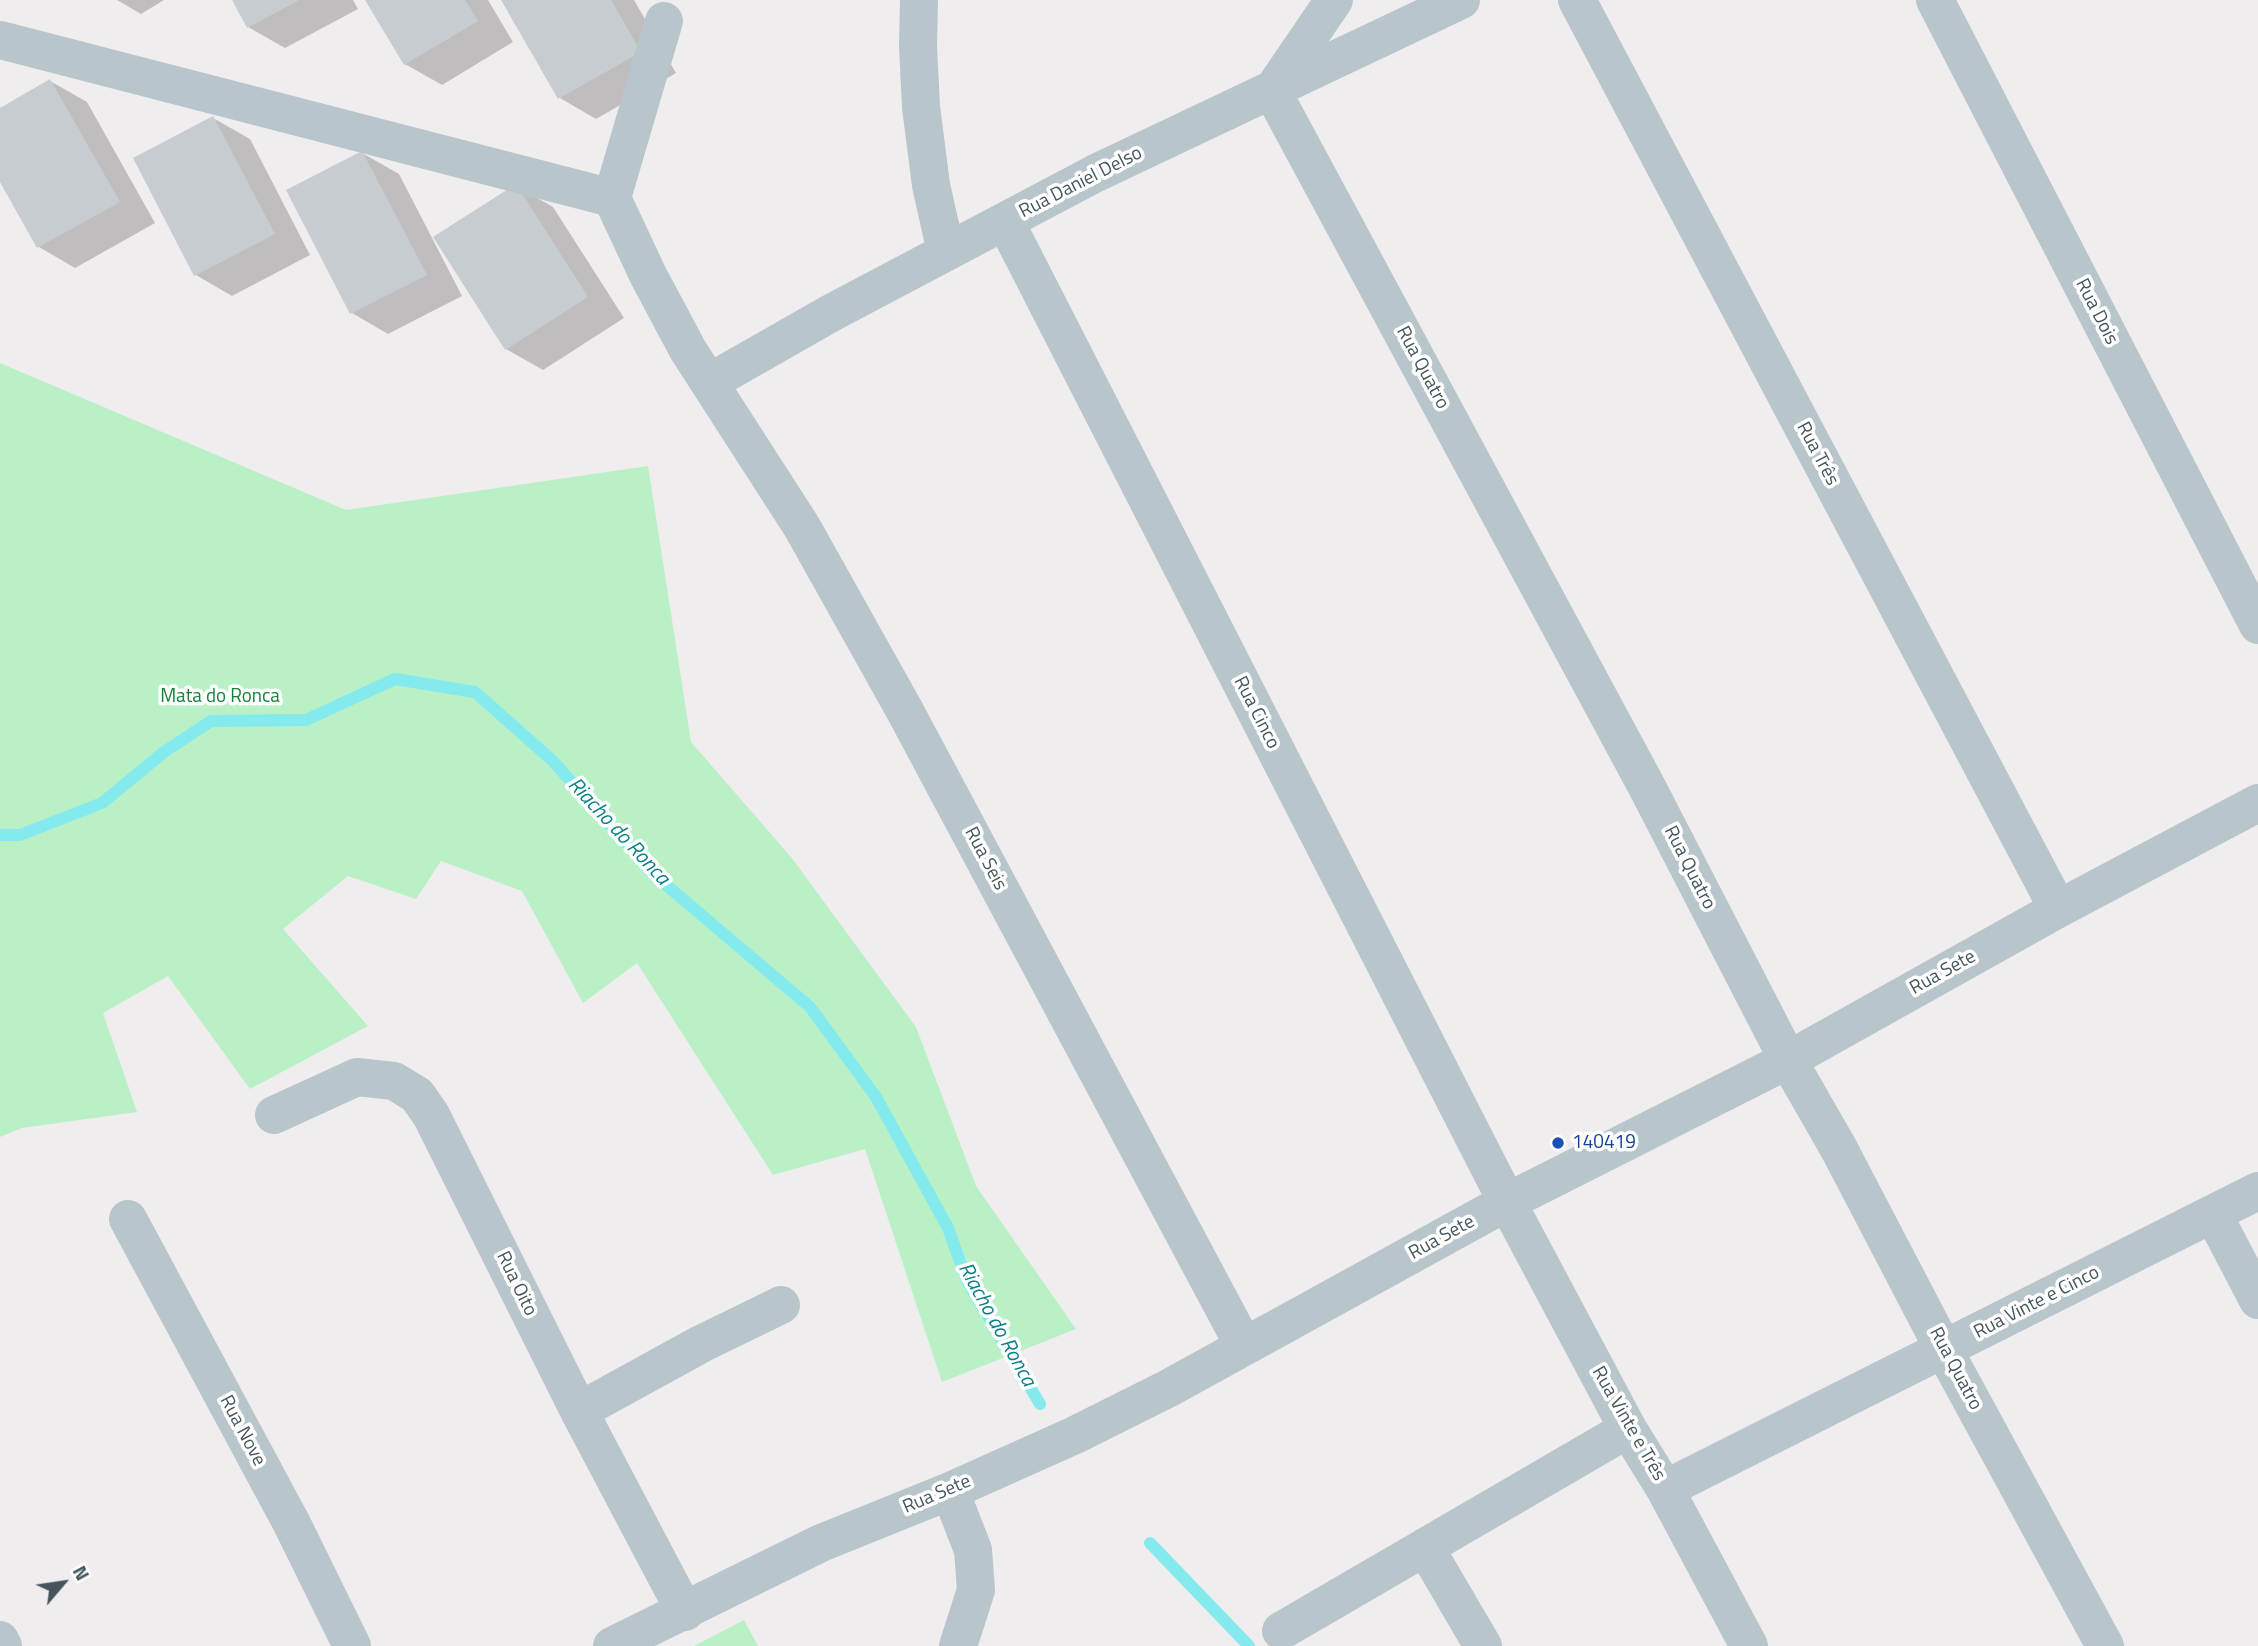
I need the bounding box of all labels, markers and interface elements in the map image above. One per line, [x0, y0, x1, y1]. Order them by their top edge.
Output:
street label: Rua Daniel Delso [1016, 142, 1146, 224]
street label: Rua Dois [2070, 275, 2122, 349]
street label: Rua Quatro [1391, 323, 1453, 413]
street label: Rua Três [1791, 418, 1843, 490]
street label: Rua Cinco [1228, 673, 1284, 753]
park label: Mata do Ronca [160, 686, 280, 708]
water label: Riacho do Ronca [562, 773, 674, 891]
street label: Rua Quatro [1658, 822, 1720, 914]
street label: Rua Seis [959, 823, 1011, 895]
street label: Rua Sete [1906, 946, 1980, 1000]
place label: 140419 [1572, 1132, 1636, 1154]
marker: 140419 [1550, 1135, 1566, 1151]
street label: Rua Sete [1405, 1211, 1479, 1265]
street label: Rua Oito [491, 1248, 541, 1320]
water label: Riacho do Ronca [952, 1259, 1040, 1391]
street label: Rua Vinte e Cinco [1970, 1262, 2104, 1344]
street label: Rua Quatro [1924, 1324, 1986, 1414]
street label: Rua Vinte e Três [1586, 1363, 1670, 1485]
street label: Rua Nove [214, 1392, 270, 1470]
street label: Rua Sete [900, 1471, 974, 1519]
north arrow [28, 1548, 98, 1618]
text: N [66, 1560, 98, 1585]

